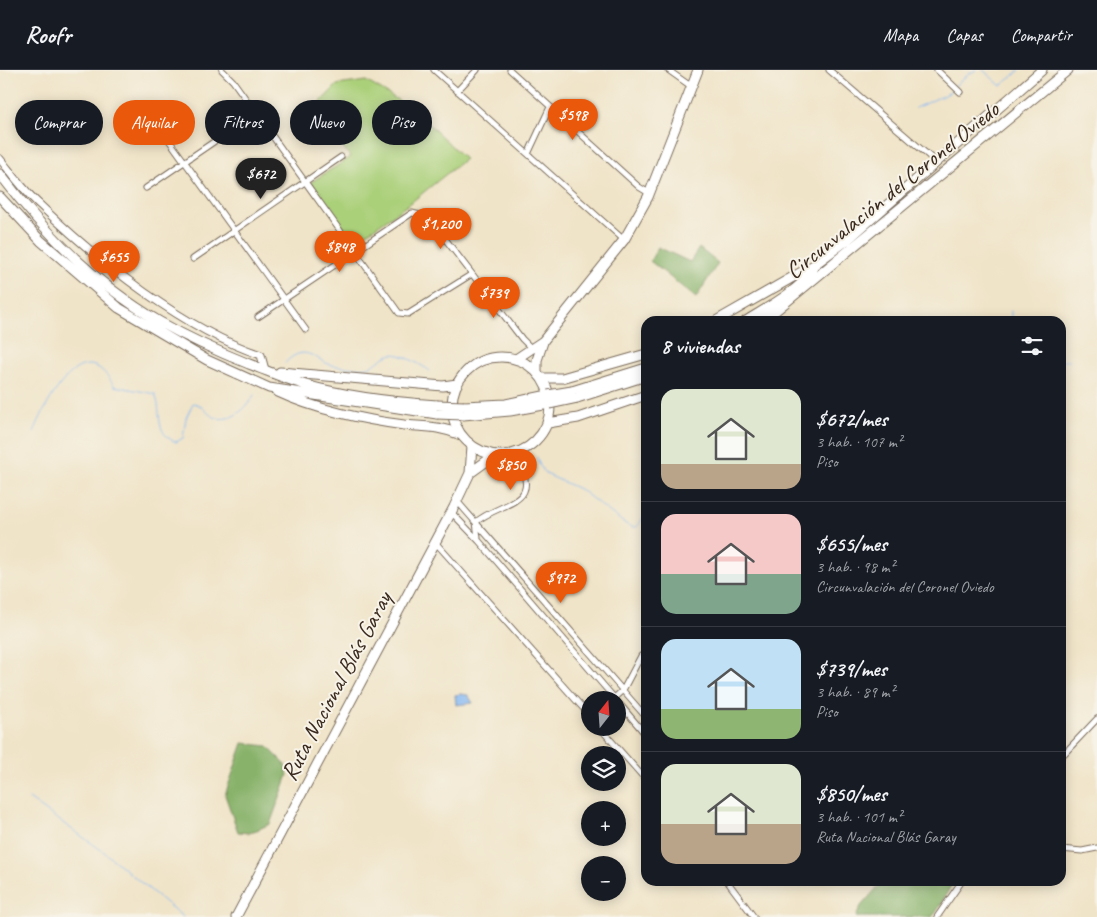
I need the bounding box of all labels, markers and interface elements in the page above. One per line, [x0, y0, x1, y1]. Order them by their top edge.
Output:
text: Roofr [25, 20, 71, 50]
text: Mapa [883, 24, 918, 46]
text: Capas [946, 24, 983, 46]
text: Compartir [1011, 24, 1072, 46]
street label: Circunvalación del Coronel Oviedo [779, 93, 1006, 286]
pin: $598 [543, 98, 603, 141]
chip: Comprar [15, 100, 103, 145]
chip: Alquilar [113, 100, 195, 145]
chip: Filtros [205, 100, 280, 145]
chip: Nuevo [290, 100, 362, 145]
chip: Piso [372, 100, 432, 145]
text: $598 [559, 105, 587, 125]
pin: $672 [231, 158, 291, 200]
text: $672 [246, 164, 276, 184]
pin: $1,200 [400, 208, 482, 250]
text: $1,200 [421, 214, 461, 234]
pin: $848 [310, 230, 370, 273]
text: $848 [326, 237, 354, 257]
pin: $655 [84, 240, 144, 283]
text: $655 [100, 247, 128, 267]
pin: $739 [464, 276, 524, 319]
text: $739 [480, 283, 508, 303]
icon: filters [1018, 332, 1046, 360]
text: 8 viviendas [661, 333, 740, 359]
text: $672/mes [816, 406, 887, 432]
icon: home [701, 409, 761, 469]
text: 3 hab. · 107 m² [816, 432, 902, 452]
pin: $850 [481, 448, 541, 491]
text: Piso [816, 452, 838, 472]
text: $850 [497, 455, 525, 475]
text: $655/mes [816, 531, 887, 557]
icon: home [701, 534, 761, 594]
text: 3 hab. · 98 m² [816, 557, 895, 577]
pin: $972 [531, 562, 591, 604]
text: $972 [547, 568, 575, 588]
text: Circunvalación del Coronel Oviedo [816, 577, 994, 597]
street label: Ruta Nacional Blás Garay [274, 585, 399, 785]
text: $739/mes [816, 656, 887, 682]
icon: home [701, 659, 761, 719]
text: 3 hab. · 89 m² [816, 682, 895, 702]
north arrow [581, 691, 626, 736]
map controls [581, 691, 626, 901]
text: Piso [816, 702, 838, 722]
button: layers [581, 746, 626, 791]
text: $850/mes [816, 781, 887, 807]
icon: home [701, 784, 761, 844]
button: + [581, 801, 626, 846]
text: 3 hab. · 101 m² [816, 807, 902, 827]
text: Ruta Nacional Blás Garay [816, 827, 956, 847]
button: − [581, 856, 626, 901]

